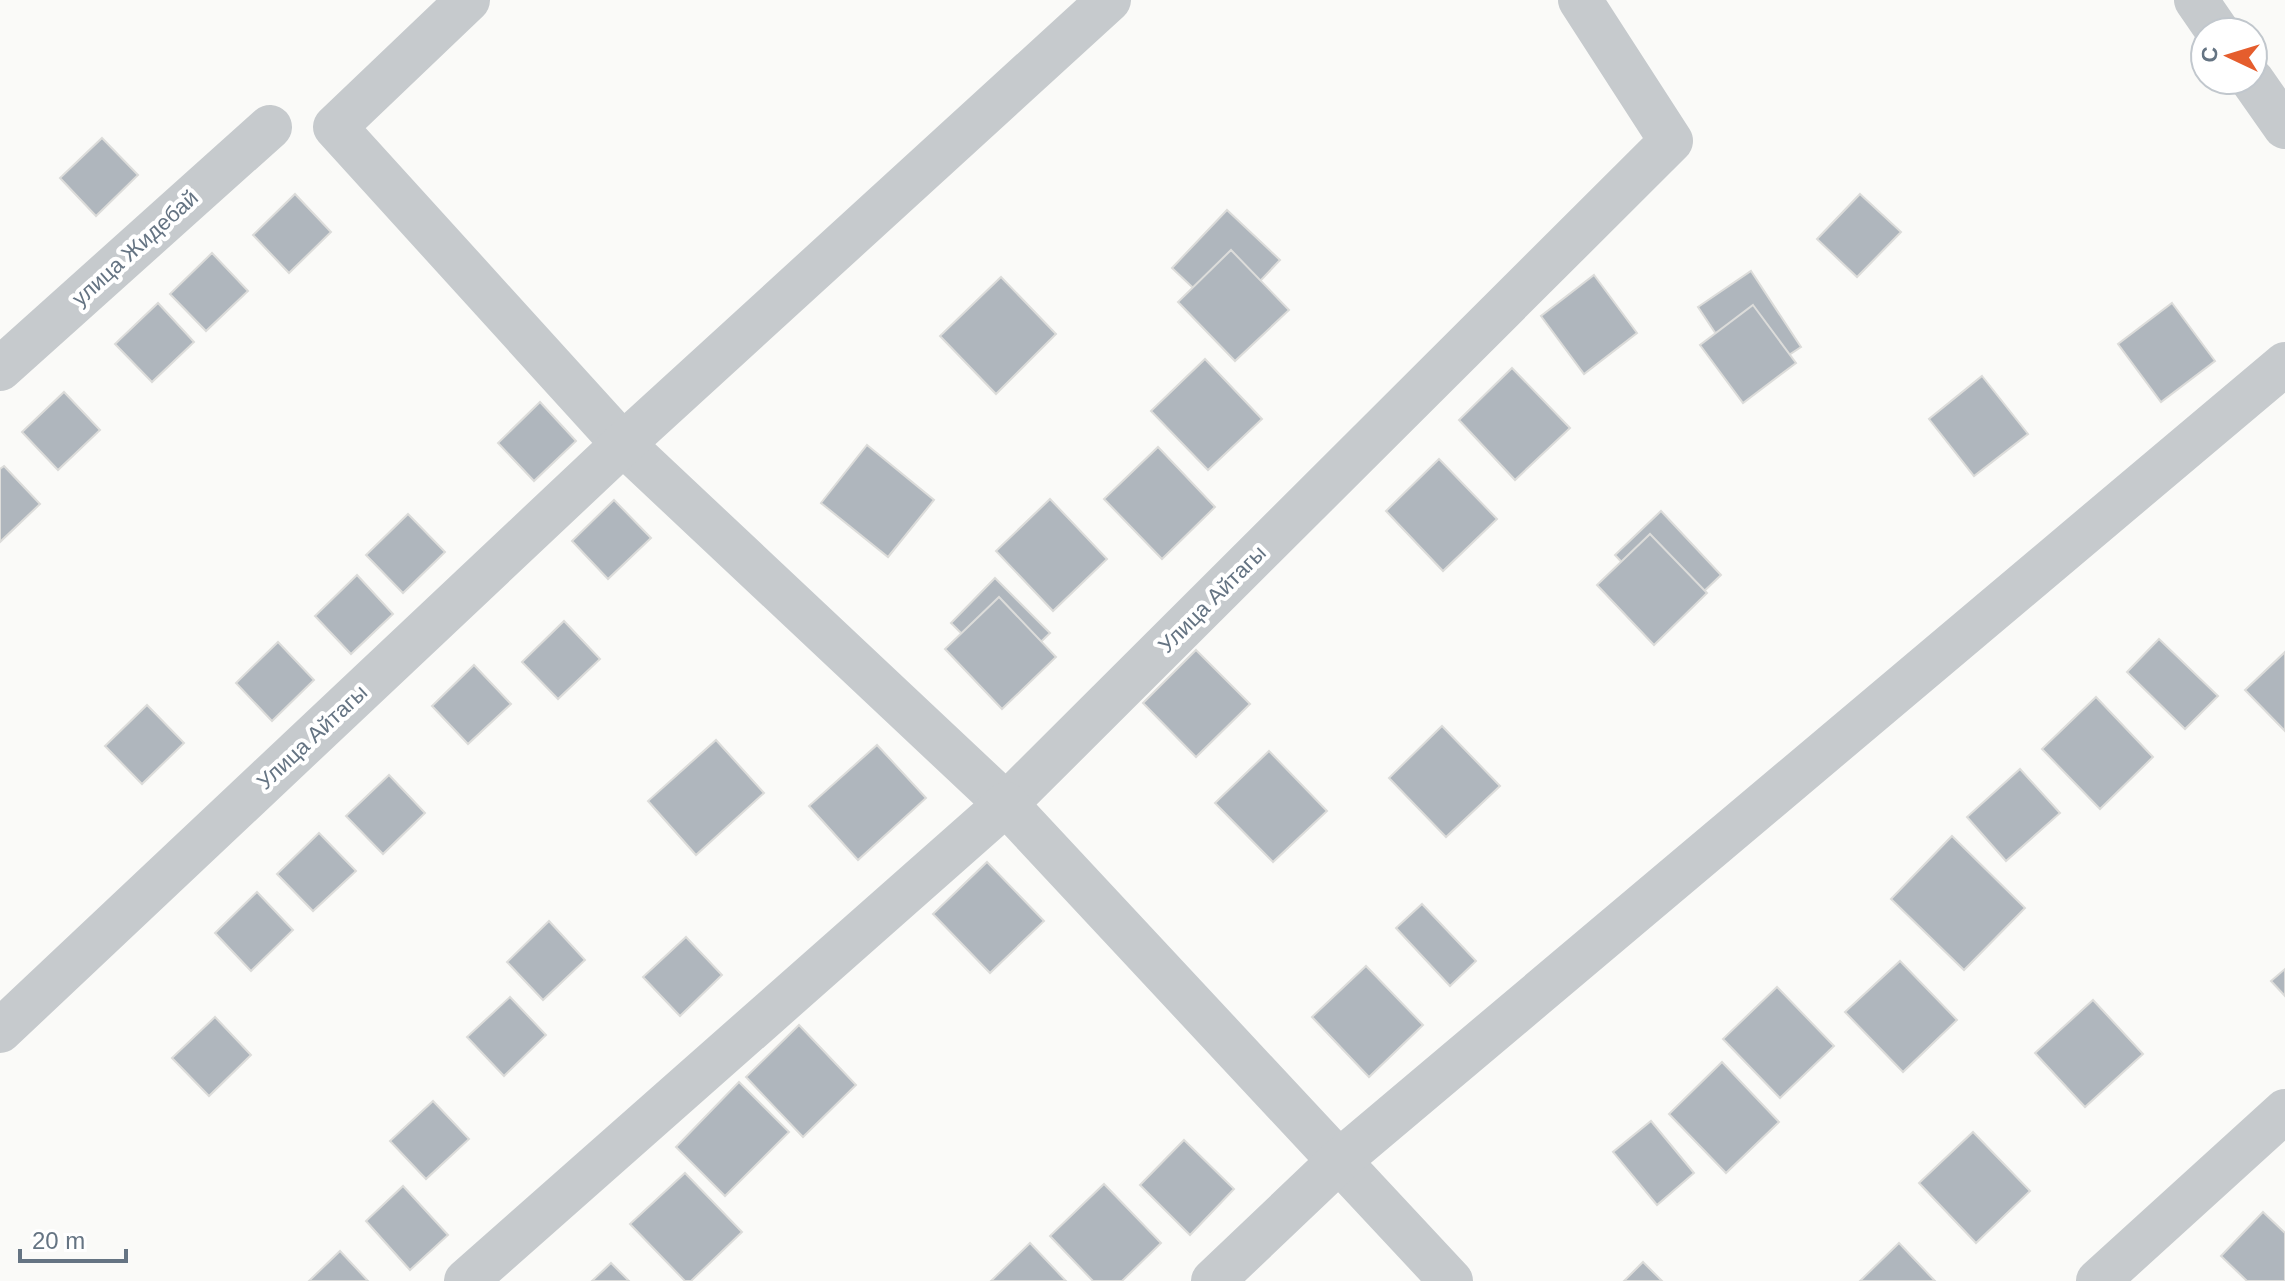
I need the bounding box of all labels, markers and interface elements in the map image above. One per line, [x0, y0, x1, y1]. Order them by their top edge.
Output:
north arrow [2189, 16, 2269, 96]
text: С [2197, 46, 2223, 63]
street label: улица Жидебай [67, 185, 203, 311]
street label: Улица Айтагы [1153, 540, 1271, 658]
street label: Улица Айтагы [252, 680, 372, 794]
scale bar [20, 1213, 126, 1263]
text: 20 m [32, 1227, 85, 1254]

